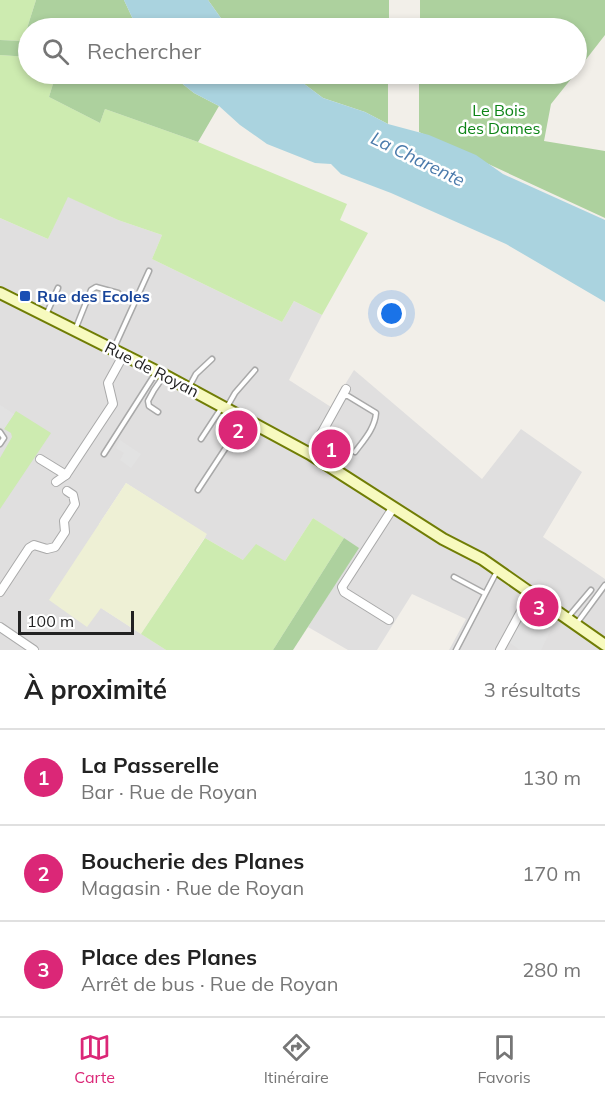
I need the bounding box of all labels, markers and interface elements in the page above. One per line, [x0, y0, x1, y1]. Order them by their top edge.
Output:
search box [18, 18, 587, 84]
icon: search [39, 35, 72, 68]
text: Rechercher [87, 37, 201, 65]
park label: Le Bois des Dames [458, 100, 540, 138]
water label: La Charente [367, 126, 469, 192]
place label: Rue des Ecoles [37, 286, 150, 306]
marker: Rue des Ecoles [18, 289, 32, 303]
your location [377, 299, 406, 328]
street label: Rue de Royan [102, 337, 202, 401]
pin: 2 [218, 408, 258, 452]
pin: 1 [312, 426, 350, 472]
pin: 3 [520, 584, 558, 630]
scale bar [18, 608, 134, 636]
text: 100 m [27, 611, 74, 631]
text: À proximité [24, 673, 167, 706]
text: 3 résultats [484, 677, 581, 702]
text: La Passerelle [81, 751, 219, 779]
text: 1 [38, 765, 50, 790]
text: 130 m [522, 765, 581, 790]
text: Bar · Rue de Royan [81, 779, 258, 804]
text: Boucherie des Planes [81, 847, 304, 875]
text: 2 [38, 861, 50, 886]
text: 170 m [522, 861, 581, 886]
text: Magasin · Rue de Royan [81, 875, 304, 900]
text: Place des Planes [81, 943, 257, 971]
text: 3 [38, 957, 50, 982]
text: 280 m [522, 957, 581, 982]
text: Arrêt de bus · Rue de Royan [81, 971, 338, 996]
tab: Carte [74, 1031, 115, 1087]
tab: Itinéraire [264, 1031, 329, 1087]
tab: Favoris [477, 1031, 531, 1087]

